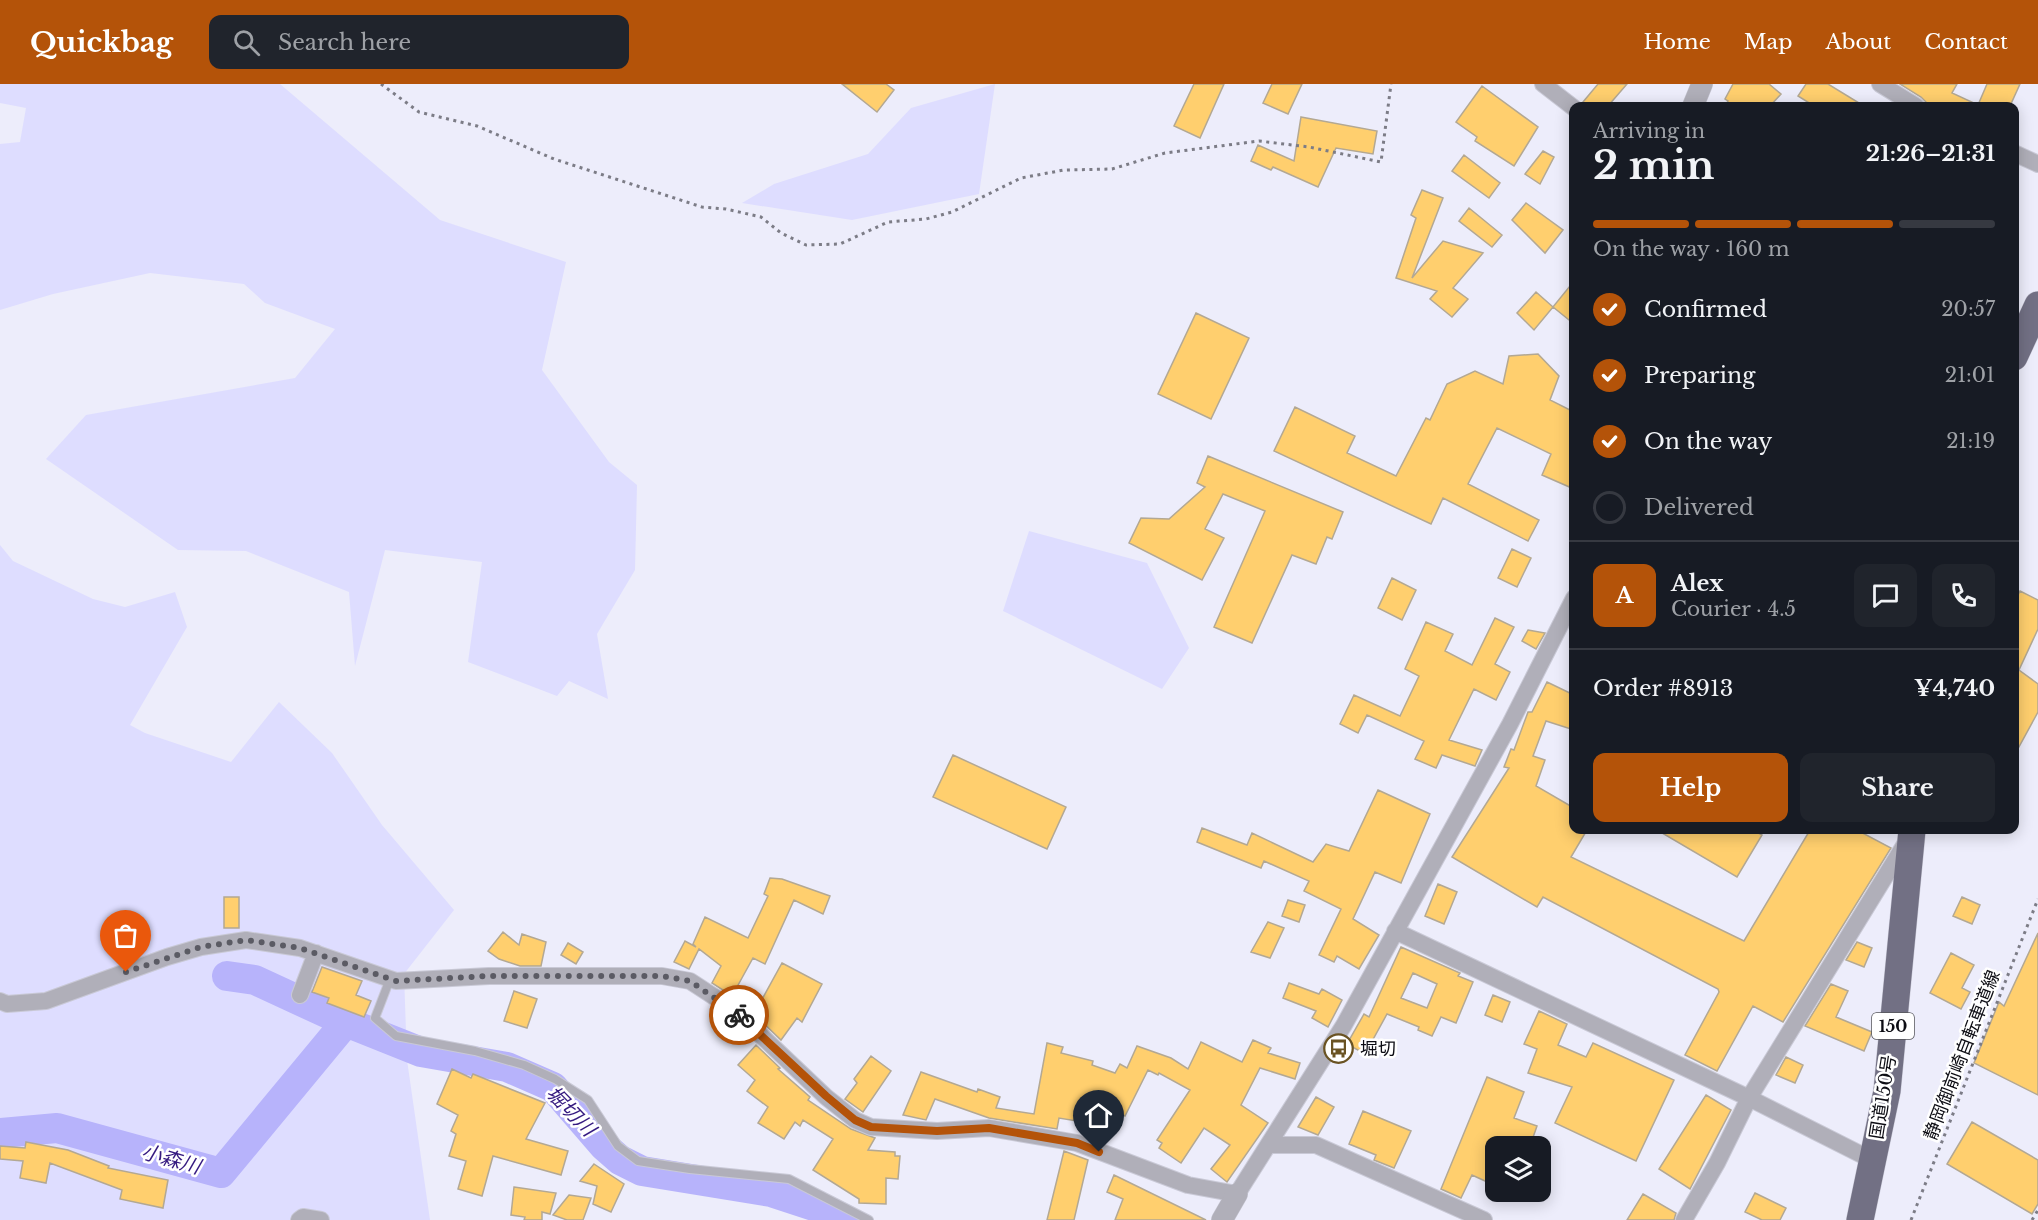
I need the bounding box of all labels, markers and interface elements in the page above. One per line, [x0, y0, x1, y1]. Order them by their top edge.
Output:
search box [209, 15, 629, 69]
text: Quickbag [30, 25, 173, 60]
icon: search [230, 26, 263, 59]
text: Search here [278, 29, 411, 56]
text: Home [1644, 29, 1711, 55]
text: Map [1744, 29, 1792, 55]
text: About [1825, 29, 1891, 55]
text: Contact [1924, 29, 2008, 55]
text: Arriving in [1593, 119, 1705, 143]
text: 21:26–21:31 [1866, 140, 1995, 167]
text: 2 min [1593, 141, 1714, 190]
text: On the way · 160 m [1593, 237, 1790, 261]
icon: check [1593, 293, 1626, 326]
text: Confirmed [1644, 296, 1767, 323]
text: 20:57 [1941, 297, 1995, 321]
icon: check [1593, 359, 1626, 392]
text: Preparing [1644, 362, 1755, 389]
text: 21:01 [1945, 363, 1995, 387]
icon: check [1593, 425, 1626, 458]
text: On the way [1644, 428, 1772, 455]
text: 21:19 [1946, 429, 1995, 453]
text: Delivered [1644, 494, 1754, 521]
button: chat [1854, 564, 1917, 627]
button: phone [1932, 564, 1995, 627]
text: Alex [1671, 570, 1724, 597]
text: A [1616, 582, 1633, 609]
text: Courier · 4.5 [1671, 597, 1796, 621]
text: Order #8913 [1593, 675, 1733, 702]
text: ¥4,740 [1914, 675, 1995, 702]
button: Help [1593, 753, 1788, 822]
button: Share [1800, 753, 1995, 822]
pin [100, 910, 151, 972]
icon: bag [109, 919, 142, 952]
street label: 静岡御前崎自転車道線 [1919, 967, 2005, 1143]
courier [709, 985, 769, 1045]
icon: bike [723, 999, 756, 1032]
road number: 150 [1872, 1013, 1914, 1039]
bus stop icon: 堀切 [1323, 1033, 1355, 1065]
place label: 堀切 [1360, 1038, 1396, 1060]
street label: 国道150号 [1865, 1053, 1901, 1141]
water label: 堀切川 [542, 1081, 602, 1142]
pin [1073, 1090, 1124, 1152]
icon: home [1082, 1099, 1115, 1132]
map controls [1485, 1136, 1551, 1202]
button: layers [1485, 1136, 1551, 1202]
water label: 小森川 [139, 1139, 205, 1179]

